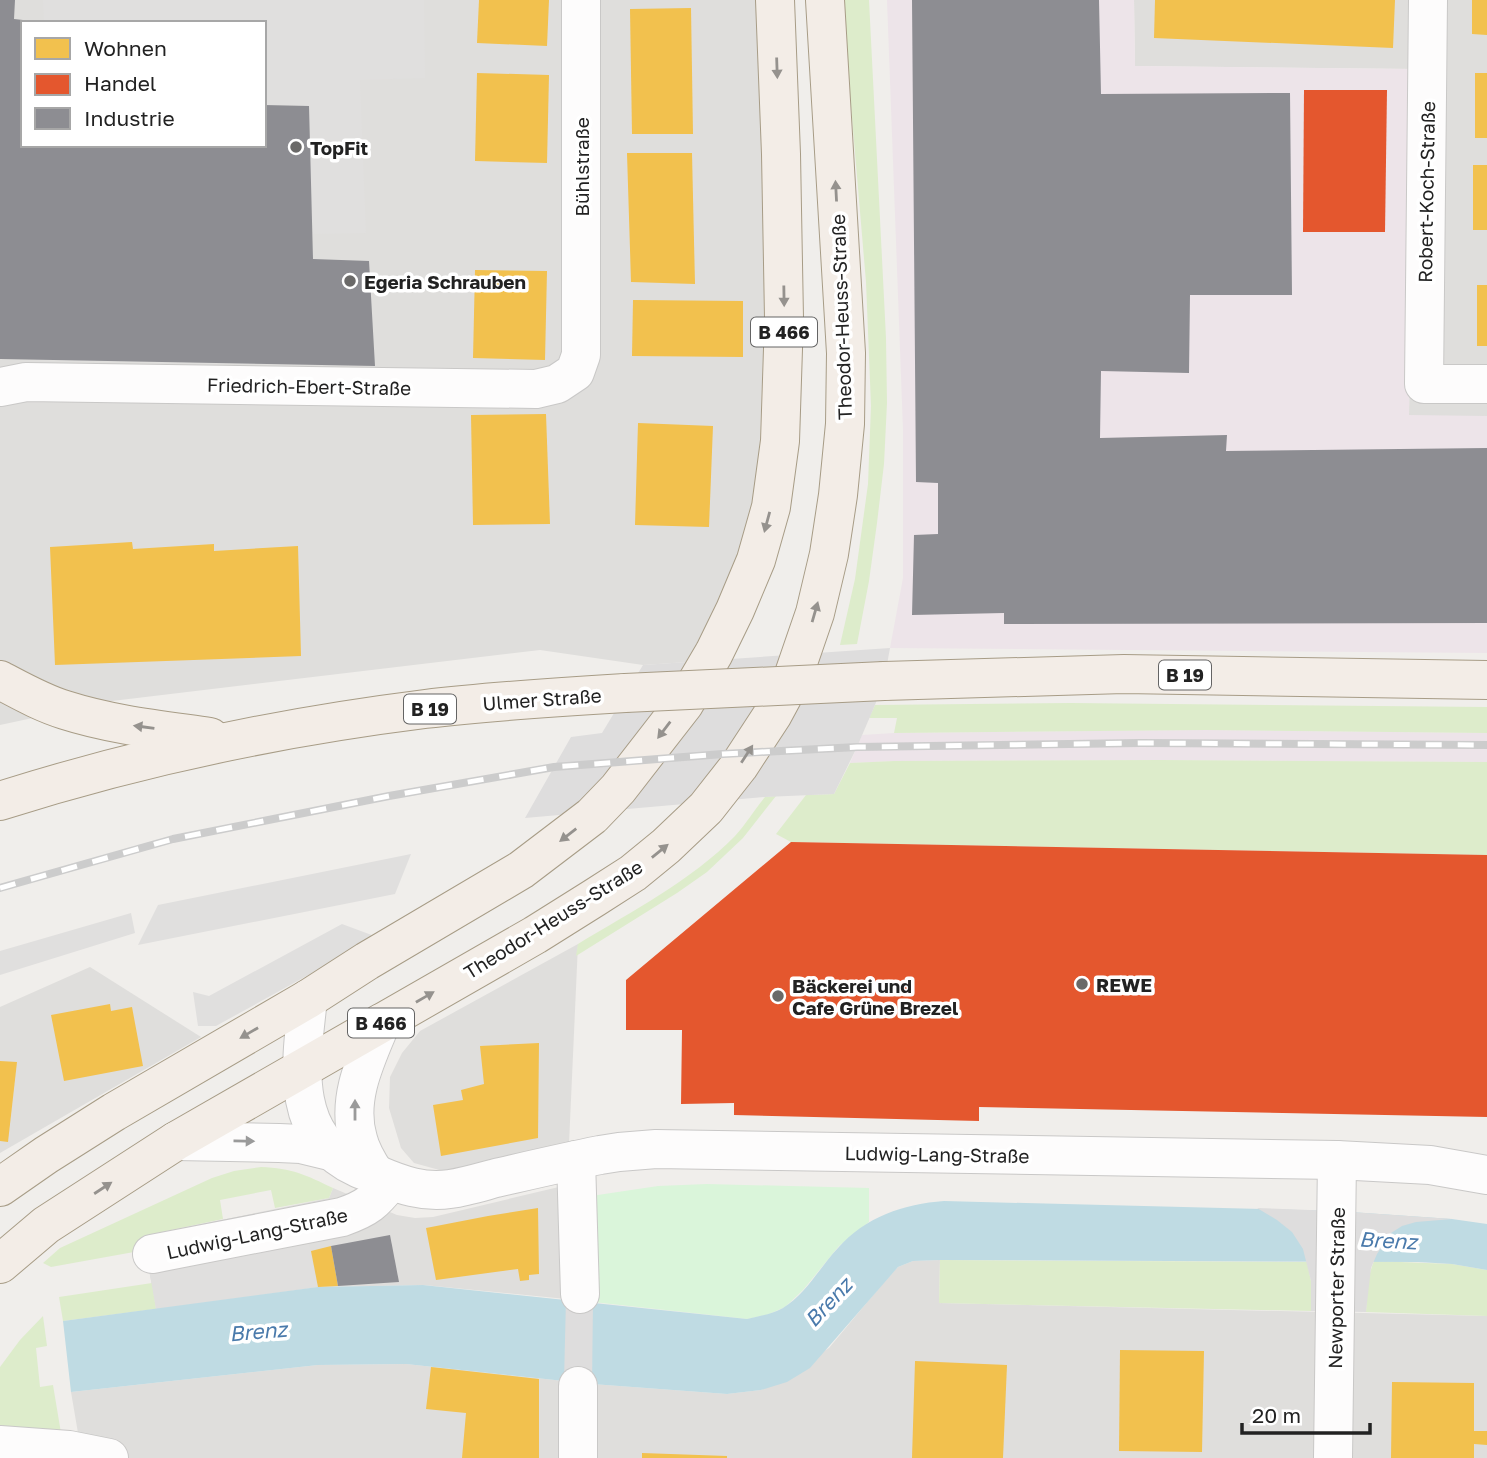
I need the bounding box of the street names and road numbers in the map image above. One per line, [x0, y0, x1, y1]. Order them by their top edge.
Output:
street label: Robert-Koch-Straße [1413, 101, 1439, 283]
street label: Bühlstraße [570, 117, 593, 217]
street label: Theodor-Heuss-Straße [826, 214, 856, 420]
road number: B 466 [751, 318, 817, 346]
street label: Friedrich-Ebert-Straße [207, 373, 411, 399]
road number: B 19 [1159, 660, 1211, 690]
street label: Ulmer Straße [482, 683, 602, 715]
road number: B 19 [404, 694, 456, 724]
street label: Theodor-Heuss-Straße [459, 855, 647, 983]
road number: B 466 [348, 1008, 414, 1038]
street label: Ludwig-Lang-Straße [844, 1141, 1030, 1167]
street label: Ludwig-Lang-Straße [164, 1203, 350, 1263]
street label: Newporter Straße [1323, 1207, 1349, 1369]

